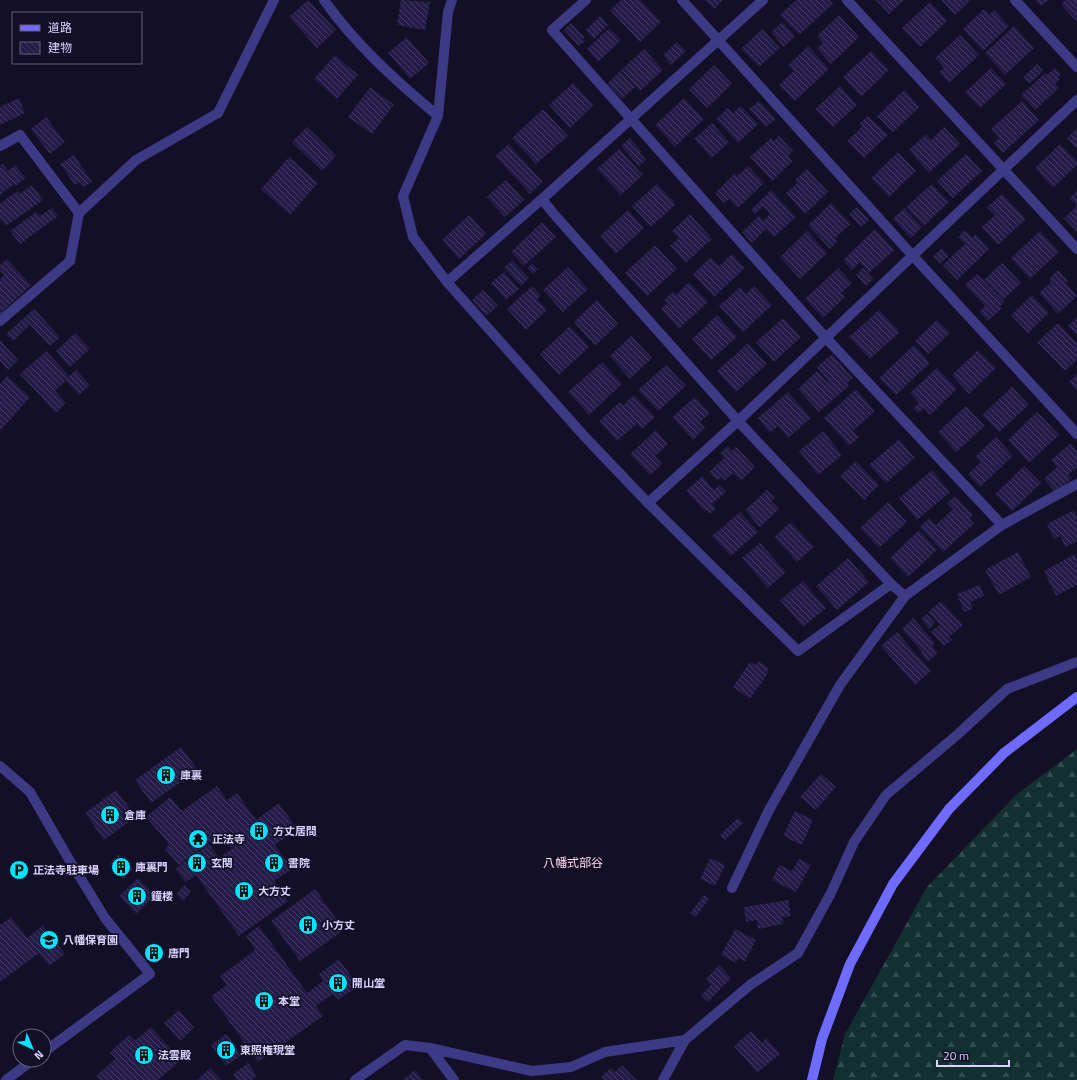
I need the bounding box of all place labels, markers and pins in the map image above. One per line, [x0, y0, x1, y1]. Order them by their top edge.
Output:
building icon: 庫裏 [155, 764, 177, 786]
place label: 庫裏 [180, 767, 202, 783]
building icon: 倉庫 [99, 804, 121, 826]
place label: 倉庫 [124, 807, 146, 823]
building icon: 方丈居間 [248, 820, 270, 842]
place label: 方丈居間 [273, 823, 317, 839]
temple icon: 正法寺 [187, 828, 209, 850]
place label: 正法寺 [212, 831, 245, 847]
building icon: 玄関 [186, 852, 208, 874]
building icon: 書院 [263, 852, 285, 874]
place label: 玄関 [211, 855, 233, 871]
place label: 書院 [288, 855, 310, 871]
building icon: 庫裏門 [110, 856, 132, 878]
parking icon: 正法寺駐車場 [8, 859, 30, 881]
place label: 庫裏門 [135, 859, 168, 875]
place label: 正法寺駐車場 [33, 862, 99, 878]
building icon: 大方丈 [233, 880, 255, 902]
place label: 大方丈 [258, 883, 291, 899]
building icon: 鐘楼 [126, 885, 148, 907]
place label: 鐘楼 [151, 888, 173, 904]
building icon: 小方丈 [297, 914, 319, 936]
place label: 小方丈 [322, 917, 355, 933]
school or university icon: 八幡保育園 [38, 929, 60, 951]
place label: 八幡保育園 [63, 932, 118, 948]
building icon: 唐門 [143, 942, 165, 964]
place label: 唐門 [168, 945, 190, 961]
building icon: 開山堂 [327, 972, 349, 994]
place label: 開山堂 [352, 975, 385, 991]
building icon: 本堂 [253, 990, 275, 1012]
place label: 本堂 [278, 993, 300, 1009]
building icon: 東照権現堂 [215, 1039, 237, 1061]
place label: 東照権現堂 [240, 1042, 295, 1058]
building icon: 法雲殿 [133, 1044, 155, 1066]
place label: 法雲殿 [158, 1047, 191, 1063]

